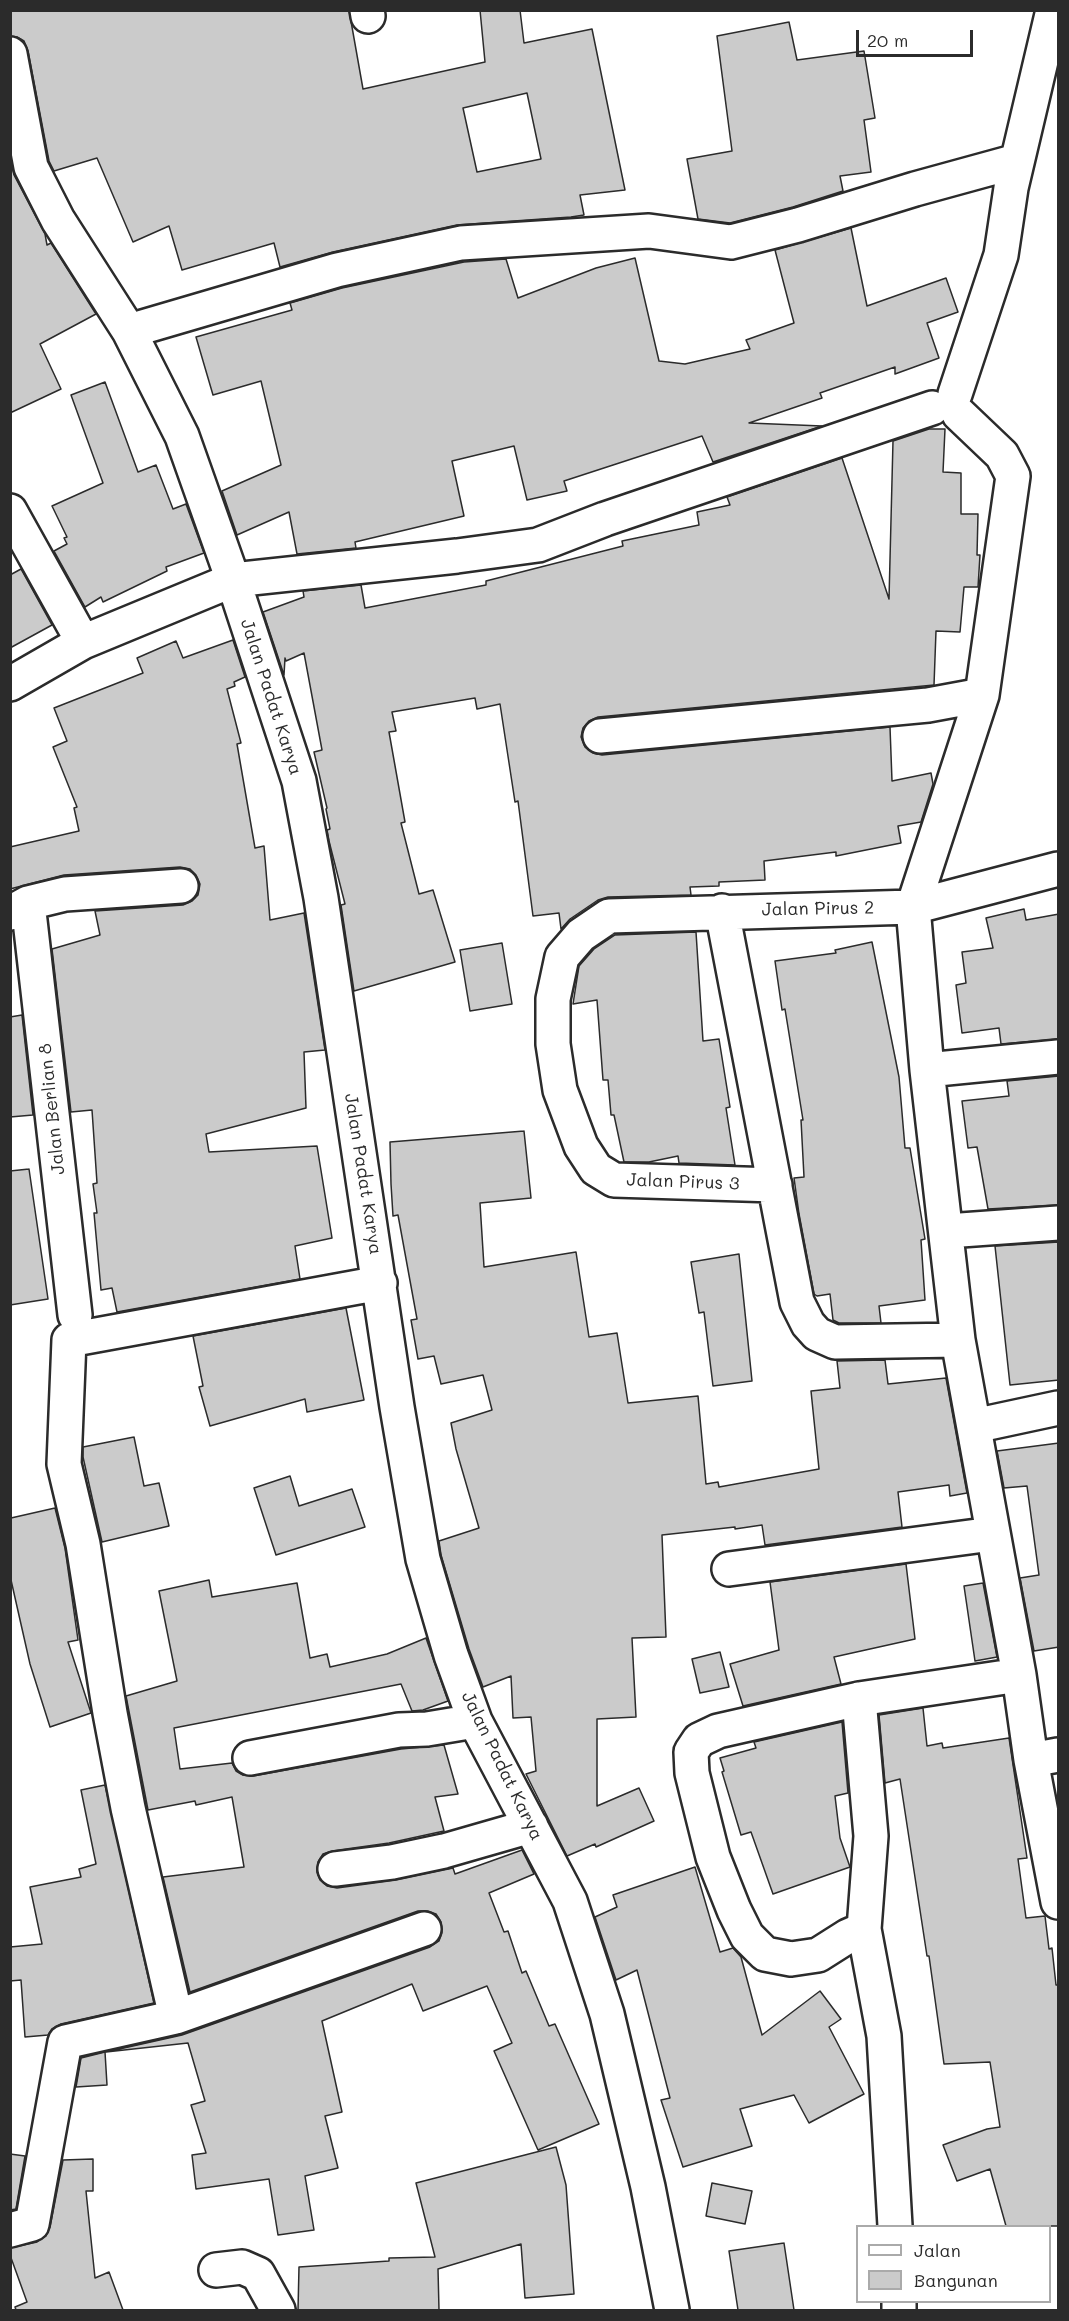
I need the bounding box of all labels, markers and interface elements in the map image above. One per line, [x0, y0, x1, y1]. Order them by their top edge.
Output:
scale bar [859, 18, 976, 56]
text: 20 m [867, 28, 908, 52]
street label: Jalan Padat Karya [236, 616, 306, 778]
street label: Jalan Pirus 2 [762, 897, 874, 921]
street label: Jalan Berlian 8 [34, 1042, 70, 1176]
street label: Jalan Padat Karya [340, 1092, 386, 1256]
street label: Jalan Pirus 3 [626, 1169, 740, 1195]
street label: Jalan Padat Karya [457, 1688, 547, 1844]
legend [856, 2225, 1051, 2303]
text: Jalan [914, 2238, 961, 2262]
text: Bangunan [914, 2268, 998, 2292]

